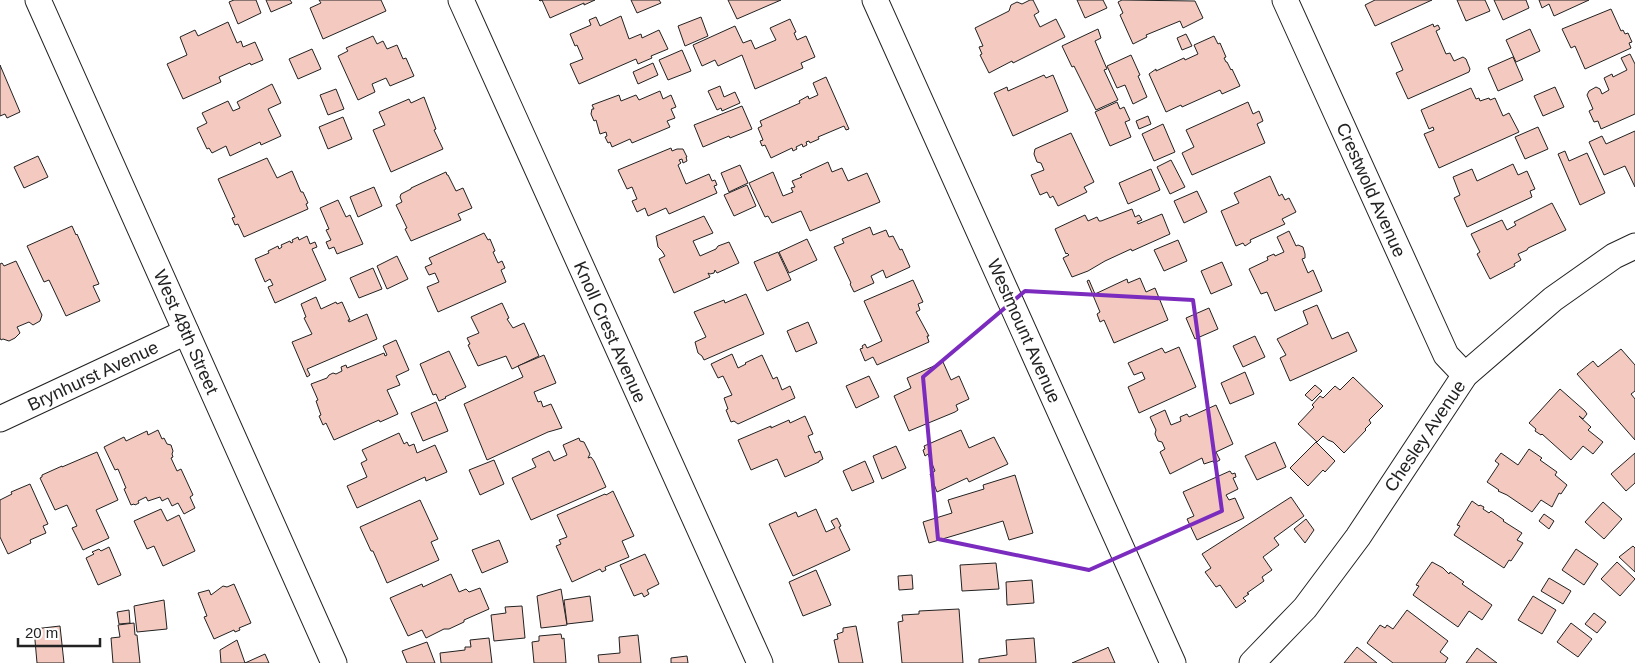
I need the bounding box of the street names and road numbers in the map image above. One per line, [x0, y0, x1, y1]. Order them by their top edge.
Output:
street label: Crestwold Avenue [1332, 120, 1410, 260]
street label: Westmount Avenue [983, 256, 1065, 406]
street label: Knoll Crest Avenue [570, 258, 650, 406]
street label: West 48th Street [150, 267, 222, 397]
street label: Brynhurst Avenue [25, 337, 161, 415]
street label: Chesley Avenue [1380, 377, 1470, 495]

